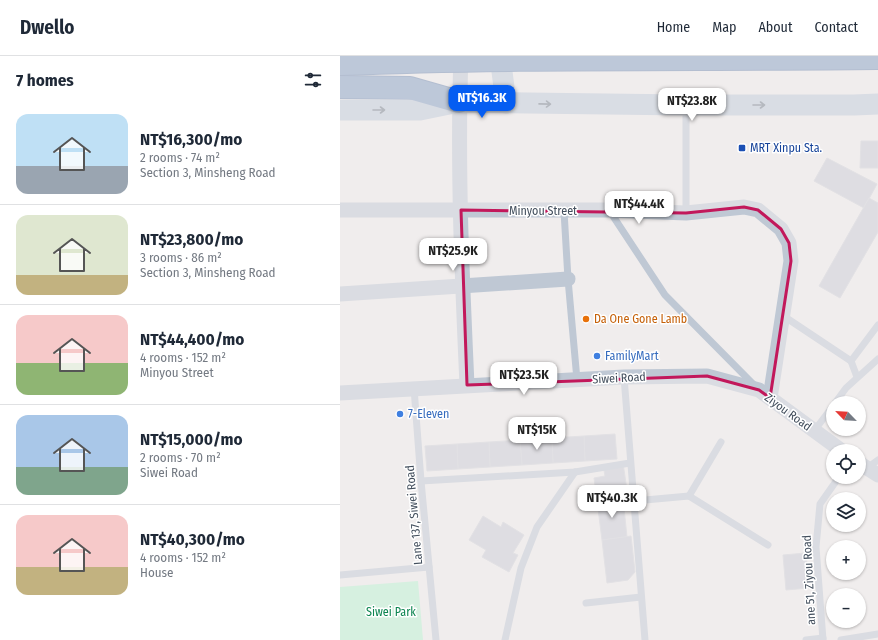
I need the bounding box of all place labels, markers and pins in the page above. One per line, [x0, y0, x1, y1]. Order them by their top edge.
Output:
pin: NT$16.3K [441, 85, 523, 119]
pin: NT$23.8K [651, 88, 733, 122]
place label: MRT Xinpu Sta. [750, 141, 823, 155]
marker: MRT Xinpu Sta. [737, 143, 747, 153]
pin: NT$44.4K [598, 191, 680, 225]
pin: NT$25.9K [412, 238, 494, 272]
place label: Da One Gone Lamb [594, 312, 687, 326]
marker: Da One Gone Lamb [581, 314, 591, 324]
place label: FamilyMart [605, 349, 659, 363]
marker: FamilyMart [592, 351, 602, 361]
pin: NT$23.5K [483, 362, 565, 396]
place label: 7-Eleven [408, 407, 449, 421]
marker: 7-Eleven [395, 409, 405, 419]
pin: NT$15K [504, 417, 570, 451]
pin: NT$40.3K [571, 485, 653, 519]

